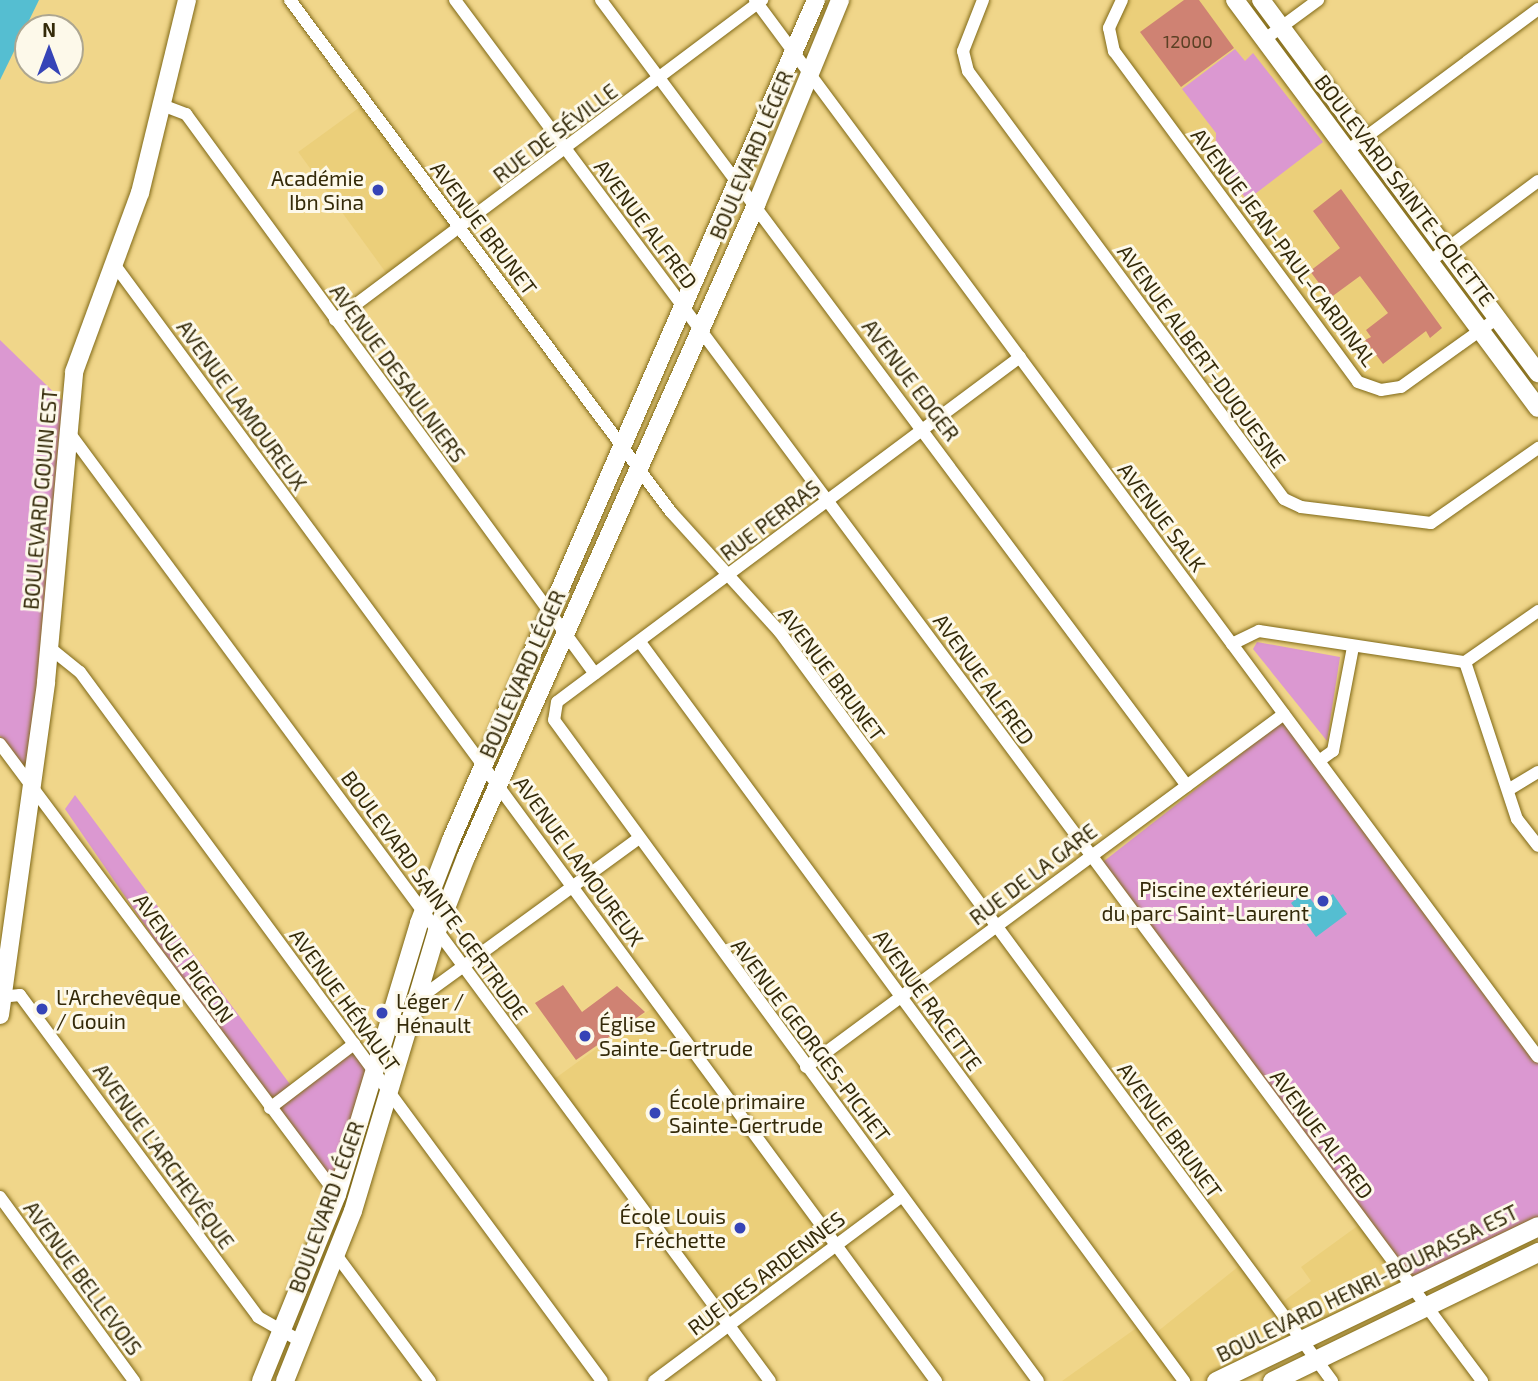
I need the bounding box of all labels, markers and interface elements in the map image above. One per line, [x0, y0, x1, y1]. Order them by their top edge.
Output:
north arrow [14, 14, 84, 84]
text: N [42, 18, 56, 41]
house number: 12000 [1163, 30, 1213, 52]
street label: BOULEVARD LÉGER [704, 67, 798, 243]
street label: BOULEVARD SAINTE-COLETTE [1310, 69, 1500, 311]
street label: RUE DE SÉVILLE [488, 78, 622, 188]
street label: AVENUE JEAN-PAUL-CARDINAL [1186, 123, 1382, 371]
street label: AVENUE ALFRED [589, 154, 703, 294]
street label: AVENUE BRUNET [426, 156, 542, 300]
place label: Académie Ibn Sina [271, 165, 364, 215]
marker: Académie Ibn Sina [370, 182, 386, 198]
street label: AVENUE ALBERT-DUQUESNE [1112, 239, 1292, 473]
street label: AVENUE DESAULNIERS [325, 279, 471, 467]
street label: AVENUE EDGER [857, 314, 965, 446]
street label: AVENUE LAMOUREUX [172, 315, 312, 495]
street label: BOULEVARD GOUIN EST [18, 387, 62, 611]
street label: AVENUE SALK [1113, 457, 1211, 577]
street label: RUE PERRAS [715, 474, 825, 566]
street label: BOULEVARD LÉGER [474, 586, 570, 762]
street label: AVENUE BRUNET [774, 602, 890, 746]
street label: AVENUE ALFRED [928, 608, 1040, 750]
street label: BOULEVARD SAINTE-GERTRUDE [336, 766, 534, 1024]
street label: AVENUE LAMOUREUX [509, 771, 649, 951]
street label: RUE DE LA GARE [964, 818, 1102, 930]
place label: Piscine extérieure du parc Saint-Laurent [1101, 876, 1309, 926]
street label: AVENUE PIGEON [129, 888, 239, 1028]
marker: Piscine extérieure du parc Saint-Laurent [1315, 893, 1331, 909]
street label: AVENUE HÉNAULT [285, 924, 405, 1076]
street label: AVENUE RACETTE [868, 925, 988, 1075]
street label: AVENUE GEORGES-PICHET [726, 933, 896, 1147]
place label: L'Archevêque / Gouin [56, 984, 181, 1034]
place label: Léger / Hénault [396, 988, 471, 1038]
marker: L'Archevêque / Gouin [34, 1001, 50, 1017]
marker: Léger / Hénault [374, 1005, 390, 1021]
place label: Église Sainte-Gertrude [599, 1011, 753, 1061]
marker: Église Sainte-Gertrude [577, 1028, 593, 1044]
street label: AVENUE L'ARCHEVÊQUE [88, 1058, 240, 1254]
street label: AVENUE BRUNET [1113, 1058, 1227, 1202]
street label: AVENUE ALFRED [1265, 1064, 1379, 1204]
place label: École primaire Sainte-Gertrude [669, 1088, 823, 1138]
marker: École primaire Sainte-Gertrude [647, 1105, 663, 1121]
street label: BOULEVARD LÉGER [283, 1118, 369, 1296]
street label: AVENUE BELLEVOIS [19, 1196, 147, 1360]
street label: BOULEVARD HENRI-BOURASSA EST [1212, 1199, 1522, 1367]
place label: École Louis Fréchette [619, 1203, 726, 1253]
street label: RUE DES ARDENNES [682, 1206, 850, 1340]
marker: École Louis Fréchette [732, 1220, 748, 1236]

